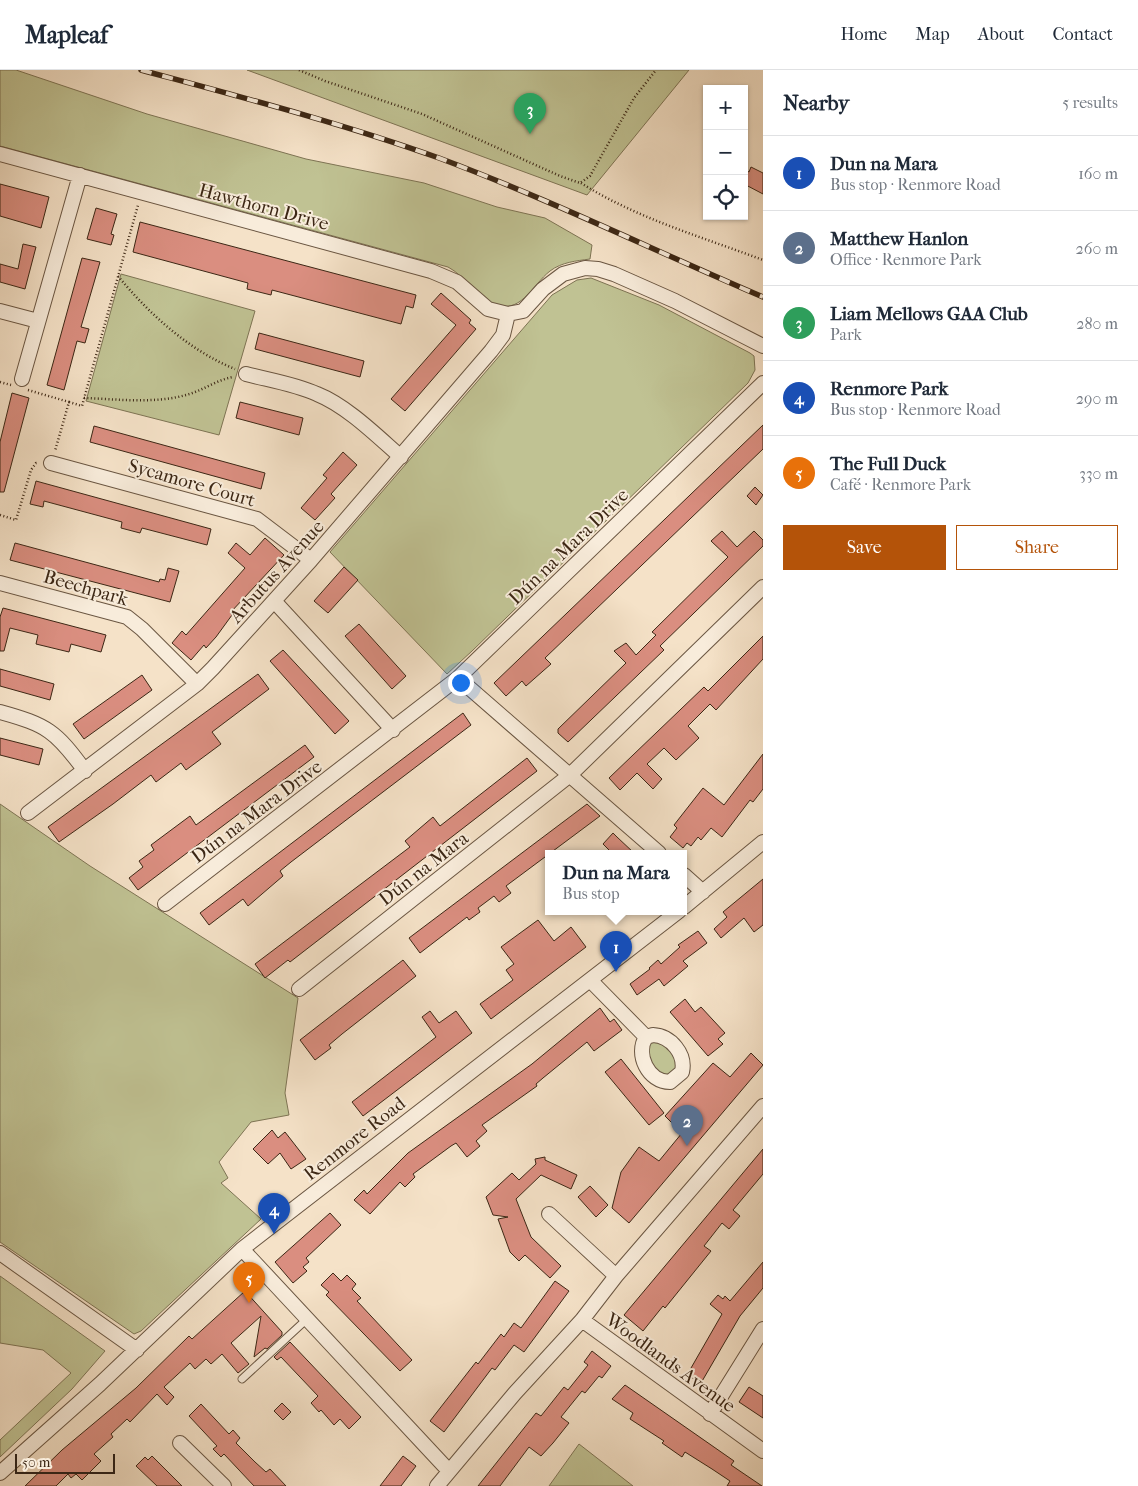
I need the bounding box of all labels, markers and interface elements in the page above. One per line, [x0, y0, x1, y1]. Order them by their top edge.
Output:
text: Mapleaf [25, 21, 108, 49]
text: Home [840, 24, 887, 45]
text: Map [915, 24, 950, 45]
text: About [978, 24, 1024, 45]
text: Contact [1052, 24, 1113, 45]
map controls [703, 85, 748, 220]
button: + [703, 85, 748, 130]
text: Nearby [783, 91, 849, 115]
pin: 3 [514, 93, 546, 134]
text: 5 results [1062, 93, 1118, 112]
button: − [703, 130, 748, 175]
text: Dun na Mara [830, 153, 937, 175]
text: 1 [796, 164, 802, 183]
text: 160 m [1078, 164, 1118, 183]
button: locate [703, 175, 748, 220]
text: Bus stop · Renmore Road [830, 175, 1001, 194]
street label: Hawthorn Drive [196, 179, 331, 235]
text: Matthew Hanlon [830, 228, 968, 250]
text: 2 [795, 239, 803, 258]
text: 260 m [1076, 239, 1118, 258]
text: Office · Renmore Park [830, 250, 981, 269]
text: Liam Mellows GAA Club [830, 303, 1028, 325]
text: 3 [796, 314, 802, 333]
text: 280 m [1076, 314, 1118, 333]
text: Park [830, 325, 862, 344]
text: Renmore Park [830, 378, 948, 400]
text: 4 [794, 389, 804, 408]
text: 290 m [1076, 389, 1118, 408]
text: Bus stop · Renmore Road [830, 400, 1001, 419]
text: The Full Duck [830, 453, 946, 475]
street label: Sycamore Court [126, 454, 258, 512]
text: 5 [796, 464, 802, 483]
text: 330 m [1079, 464, 1118, 483]
text: Café · Renmore Park [830, 475, 971, 494]
street label: Dún na Mara Drive [504, 484, 633, 609]
street label: Arbutus Avenue [224, 516, 329, 628]
button: Save [783, 525, 946, 570]
button: Share [956, 525, 1118, 570]
street label: Beechpark [41, 565, 131, 611]
your location [448, 670, 474, 696]
street label: Dún na Mara Drive [187, 756, 326, 868]
street label: Dún na Mara [375, 827, 473, 910]
popup [545, 850, 687, 915]
text: Dun na Mara [562, 862, 670, 884]
text: Bus stop [562, 884, 620, 903]
pin: 1 [600, 931, 632, 972]
street label: Renmore Road [299, 1092, 410, 1185]
pin: 2 [671, 1105, 703, 1146]
pin: 4 [258, 1193, 290, 1234]
pin: 5 [233, 1262, 265, 1303]
street label: Woodlands Avenue [601, 1308, 739, 1417]
scale bar [15, 1451, 115, 1474]
text: 50 m [22, 1454, 50, 1471]

